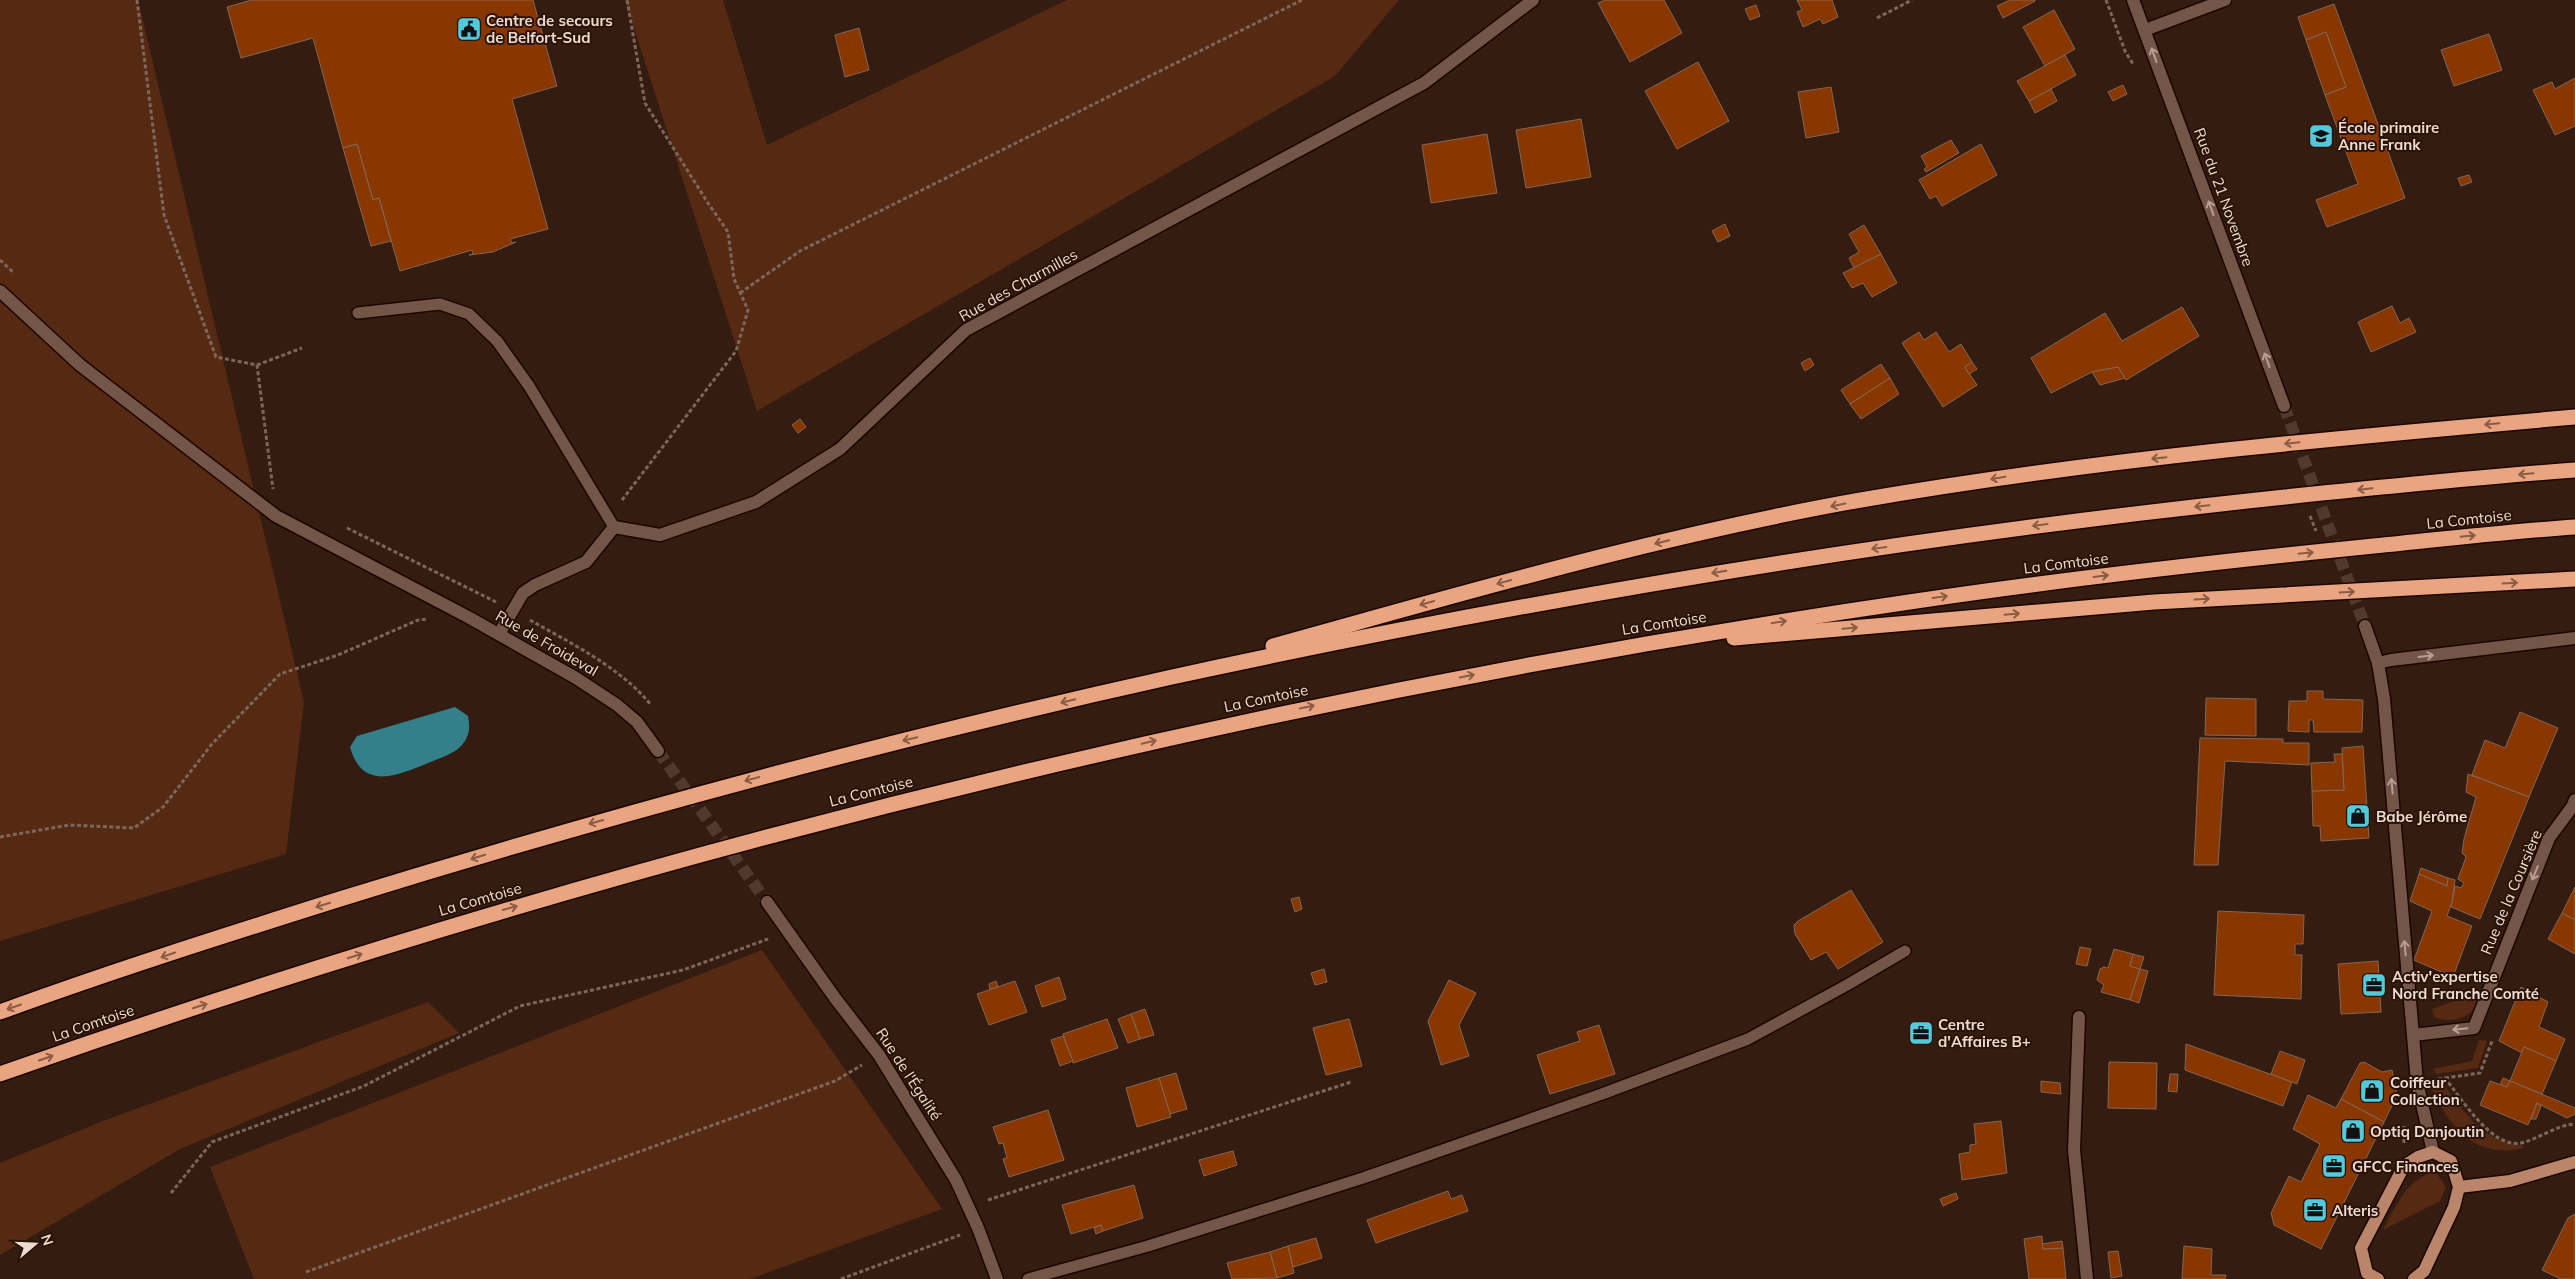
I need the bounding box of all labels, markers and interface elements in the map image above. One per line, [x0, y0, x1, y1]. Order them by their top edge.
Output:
place label: Centre de secours de Belfort-Sud [486, 11, 613, 47]
public building icon: Centre de secours de Belfort-Sud [456, 16, 482, 42]
one-way arrow [2149, 48, 2158, 64]
place label: École primaire Anne Frank [2338, 118, 2439, 154]
school or university icon: École primaire Anne Frank [2308, 123, 2334, 149]
street label: Rue du 21 Novembre [2190, 125, 2258, 269]
one-way arrow [2206, 200, 2215, 216]
street label: Rue des Charmilles [955, 245, 1081, 325]
one-way arrow [2262, 353, 2271, 368]
one-way arrow [2484, 419, 2500, 429]
one-way arrow [2285, 439, 2301, 448]
one-way arrow [2152, 453, 2168, 463]
one-way arrow [2519, 469, 2535, 478]
one-way arrow [1991, 474, 2007, 484]
one-way arrow [2357, 484, 2373, 494]
one-way arrow [1830, 500, 1846, 510]
one-way arrow [2194, 501, 2210, 511]
street label: La Comtoise [2425, 505, 2513, 533]
one-way arrow [2032, 520, 2048, 530]
one-way arrow [2460, 531, 2476, 541]
one-way arrow [1654, 538, 1670, 547]
one-way arrow [1872, 543, 1888, 553]
street label: La Comtoise [2022, 548, 2110, 578]
one-way arrow [2298, 548, 2314, 558]
one-way arrow [1711, 567, 1727, 577]
one-way arrow [2093, 571, 2109, 581]
one-way arrow [1497, 578, 1513, 587]
one-way arrow [2501, 578, 2517, 587]
one-way arrow [2339, 587, 2355, 596]
one-way arrow [1931, 592, 1947, 602]
one-way arrow [2194, 595, 2210, 604]
one-way arrow [1419, 599, 1435, 609]
street label: Rue de Froideval [492, 606, 602, 680]
street label: La Comtoise [1620, 607, 1708, 639]
one-way arrow [2004, 609, 2020, 619]
one-way arrow [1771, 616, 1787, 626]
one-way arrow [1842, 623, 1858, 633]
one-way arrow [2418, 651, 2434, 661]
one-way arrow [1458, 671, 1474, 680]
street label: La Comtoise [1222, 680, 1310, 716]
one-way arrow [1060, 697, 1076, 706]
one-way arrow [1299, 702, 1315, 711]
one-way arrow [902, 735, 918, 744]
one-way arrow [1140, 737, 1156, 746]
street label: La Comtoise [827, 771, 915, 811]
one-way arrow [745, 775, 761, 784]
one-way arrow [2387, 779, 2396, 795]
shop icon: Babe Jérôme [2345, 803, 2371, 829]
place label: Babe Jérôme [2376, 807, 2467, 826]
one-way arrow [588, 818, 604, 828]
street label: Rue de la Coursière [2476, 827, 2546, 957]
one-way arrow [470, 853, 486, 863]
one-way arrow [2530, 865, 2539, 880]
street label: La Comtoise [436, 878, 524, 920]
one-way arrow [315, 901, 331, 910]
one-way arrow [502, 903, 518, 913]
one-way arrow [2401, 941, 2410, 957]
one-way arrow [160, 950, 176, 960]
one-way arrow [346, 950, 362, 960]
place label: Activ'expertise Nord Franche Comté [2392, 967, 2539, 1003]
office icon: Activ'expertise Nord Franche Comté [2361, 972, 2387, 998]
street label: La Comtoise [49, 1000, 137, 1046]
one-way arrow [192, 1000, 208, 1010]
one-way arrow [7, 1003, 22, 1012]
place label: Centre d'Affaires B+ [1938, 1015, 2031, 1051]
office icon: Centre d'Affaires B+ [1908, 1020, 1934, 1046]
street label: Rue de l'Égalité [872, 1024, 946, 1124]
one-way arrow [2453, 1024, 2469, 1034]
one-way arrow [38, 1053, 53, 1062]
place label: Coiffeur Collection [2390, 1073, 2460, 1109]
shop icon: Coiffeur Collection [2359, 1078, 2385, 1104]
shop icon: Optiq Danjoutin [2340, 1118, 2366, 1144]
place label: Optiq Danjoutin [2370, 1122, 2484, 1141]
office icon: GFCC Finances [2321, 1153, 2347, 1179]
place label: GFCC Finances [2352, 1157, 2459, 1176]
office icon: Alteris [2302, 1197, 2328, 1223]
place label: Alteris [2332, 1201, 2378, 1220]
north arrow [10, 1219, 60, 1269]
text: N [37, 1232, 58, 1248]

